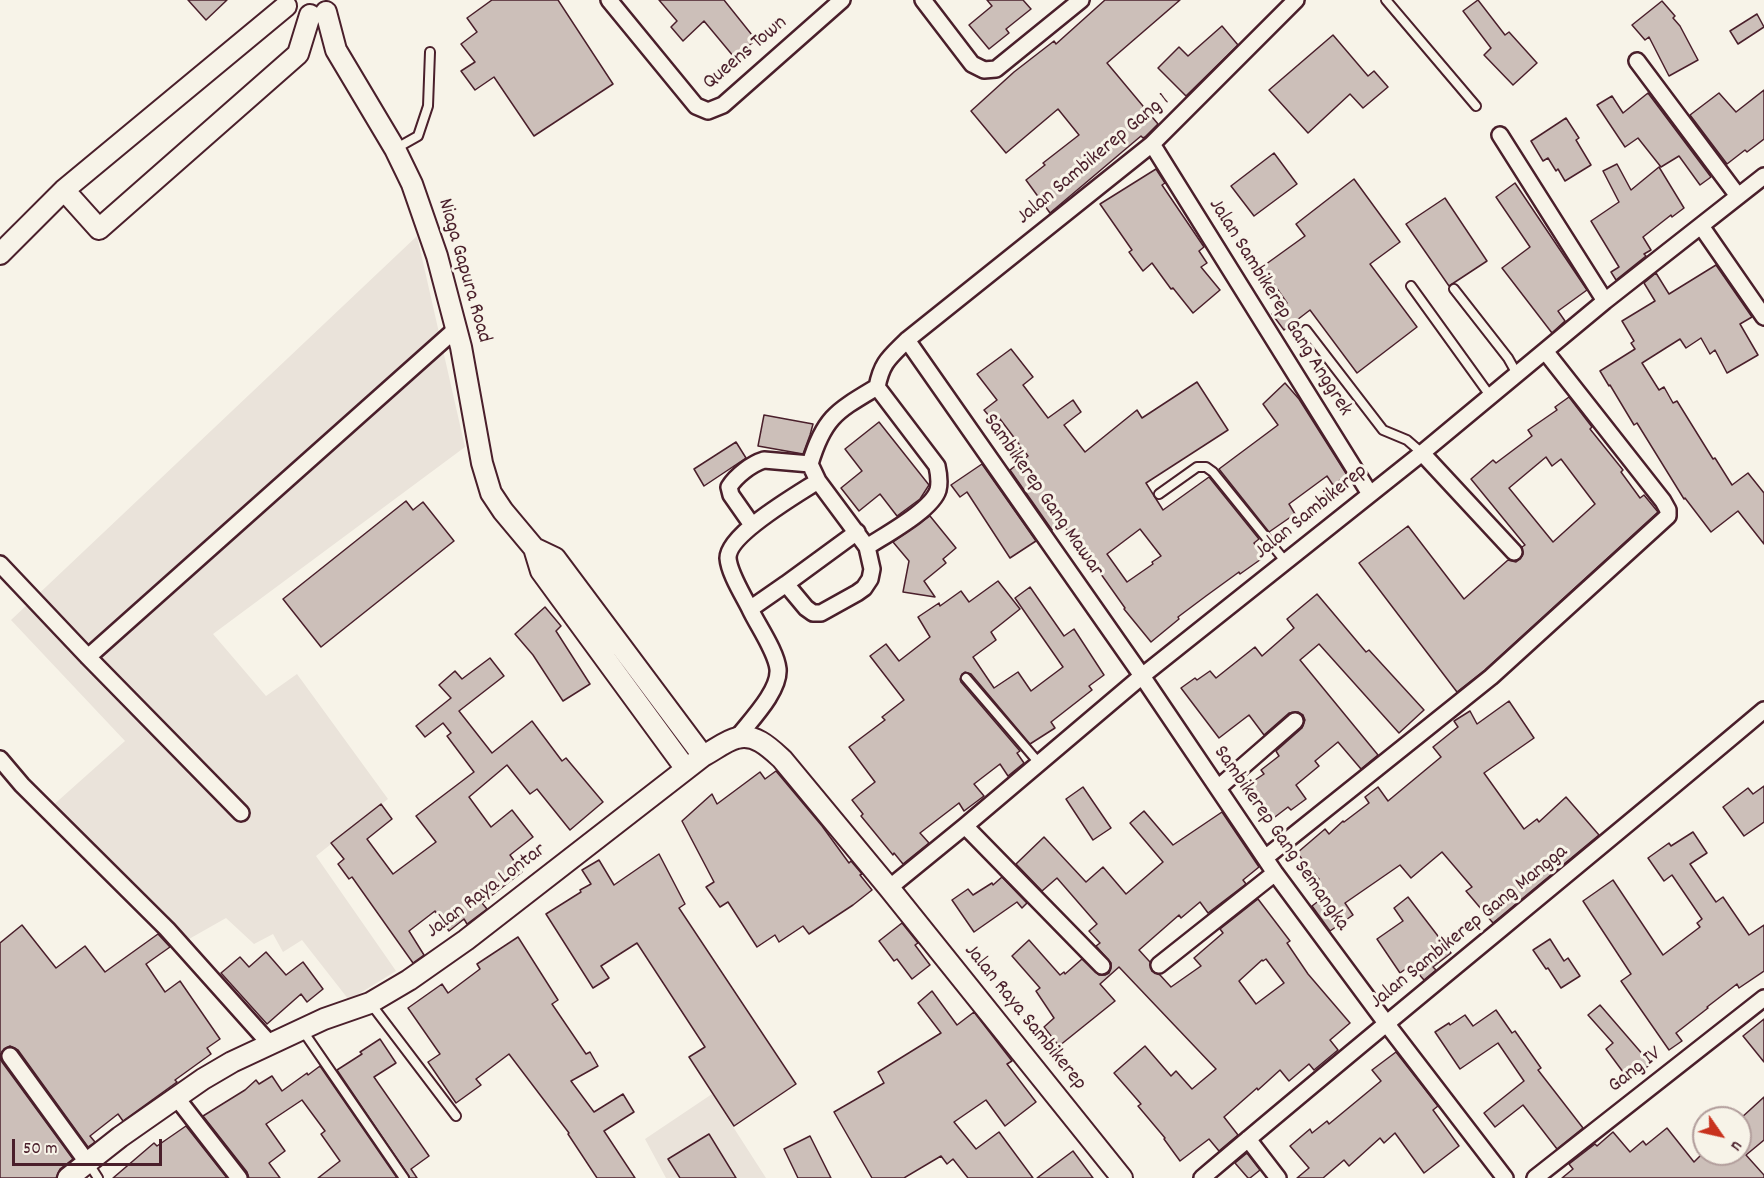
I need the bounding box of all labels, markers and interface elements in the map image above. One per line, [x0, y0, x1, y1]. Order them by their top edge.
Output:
street label: Queens Town [699, 11, 793, 97]
street label: Jalan Sambikerep Gang 1 [1013, 89, 1175, 231]
street label: Jalan Sambikerep Gang Anggrek [1202, 194, 1356, 422]
street label: Niaga Gapura Road [430, 196, 496, 346]
street label: Sambikerep Gang Mawar [976, 410, 1108, 582]
street label: Jalan Sambikerep [1250, 460, 1374, 566]
street label: Sambikerep Gang Semangka [1207, 742, 1353, 936]
street label: Jalan Raya Lontar [422, 839, 552, 945]
street label: Jalan Sambikerep Gang Mangga [1366, 840, 1574, 1016]
street label: Jalan Raya Sambikerep [957, 940, 1091, 1096]
street label: Gang IV [1604, 1042, 1668, 1100]
north arrow [1692, 1106, 1752, 1166]
scale bar [15, 1127, 165, 1165]
text: U [1724, 1136, 1747, 1155]
text: 50 m [23, 1137, 58, 1162]

